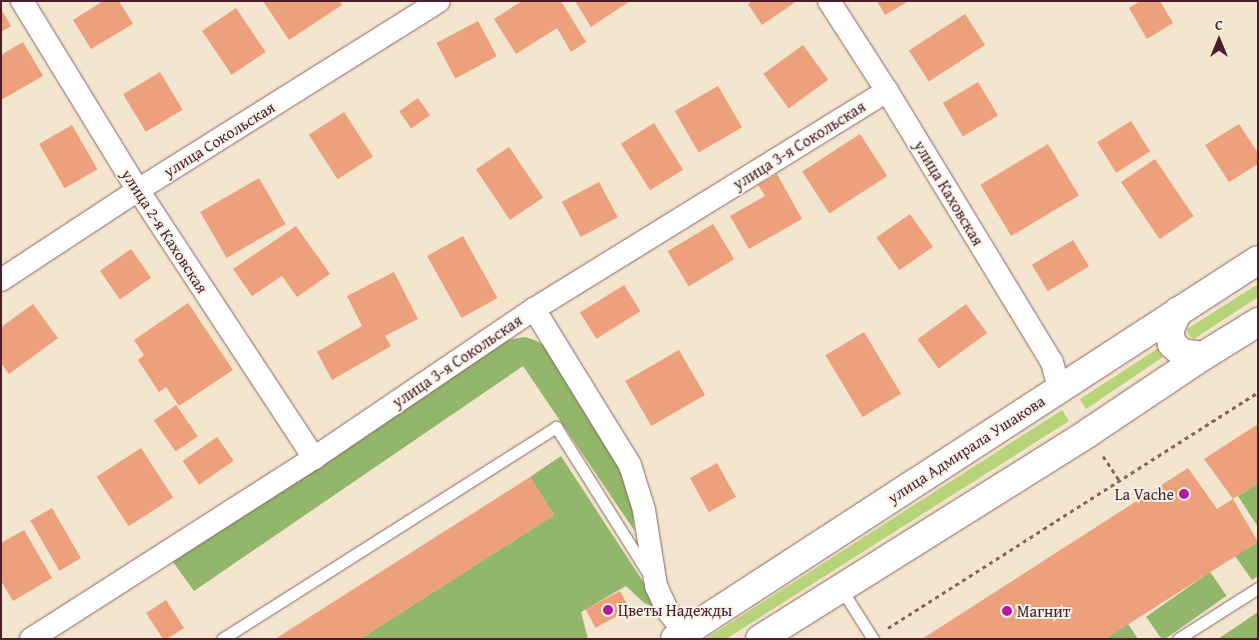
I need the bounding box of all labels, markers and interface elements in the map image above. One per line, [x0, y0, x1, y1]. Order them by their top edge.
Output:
north arrow [1194, 15, 1244, 65]
text: С [1215, 15, 1223, 35]
street label: улица 3-я Сокольская [729, 96, 869, 194]
street label: улица Сокольская [160, 97, 278, 181]
street label: улица Каховская [910, 137, 988, 249]
street label: улица 2-я Каховская [118, 165, 212, 297]
street label: улица 3-я Сокольская [388, 310, 526, 412]
street label: улица Адмирала Ушакова [884, 391, 1048, 507]
place label: La Vache [1115, 484, 1174, 504]
marker: La Vache [1178, 488, 1190, 500]
place label: Цветы Надежды [618, 600, 732, 620]
place label: Магнит [1017, 601, 1070, 621]
marker: Цветы Надежды [602, 604, 614, 616]
marker: Магнит [1001, 605, 1013, 617]

